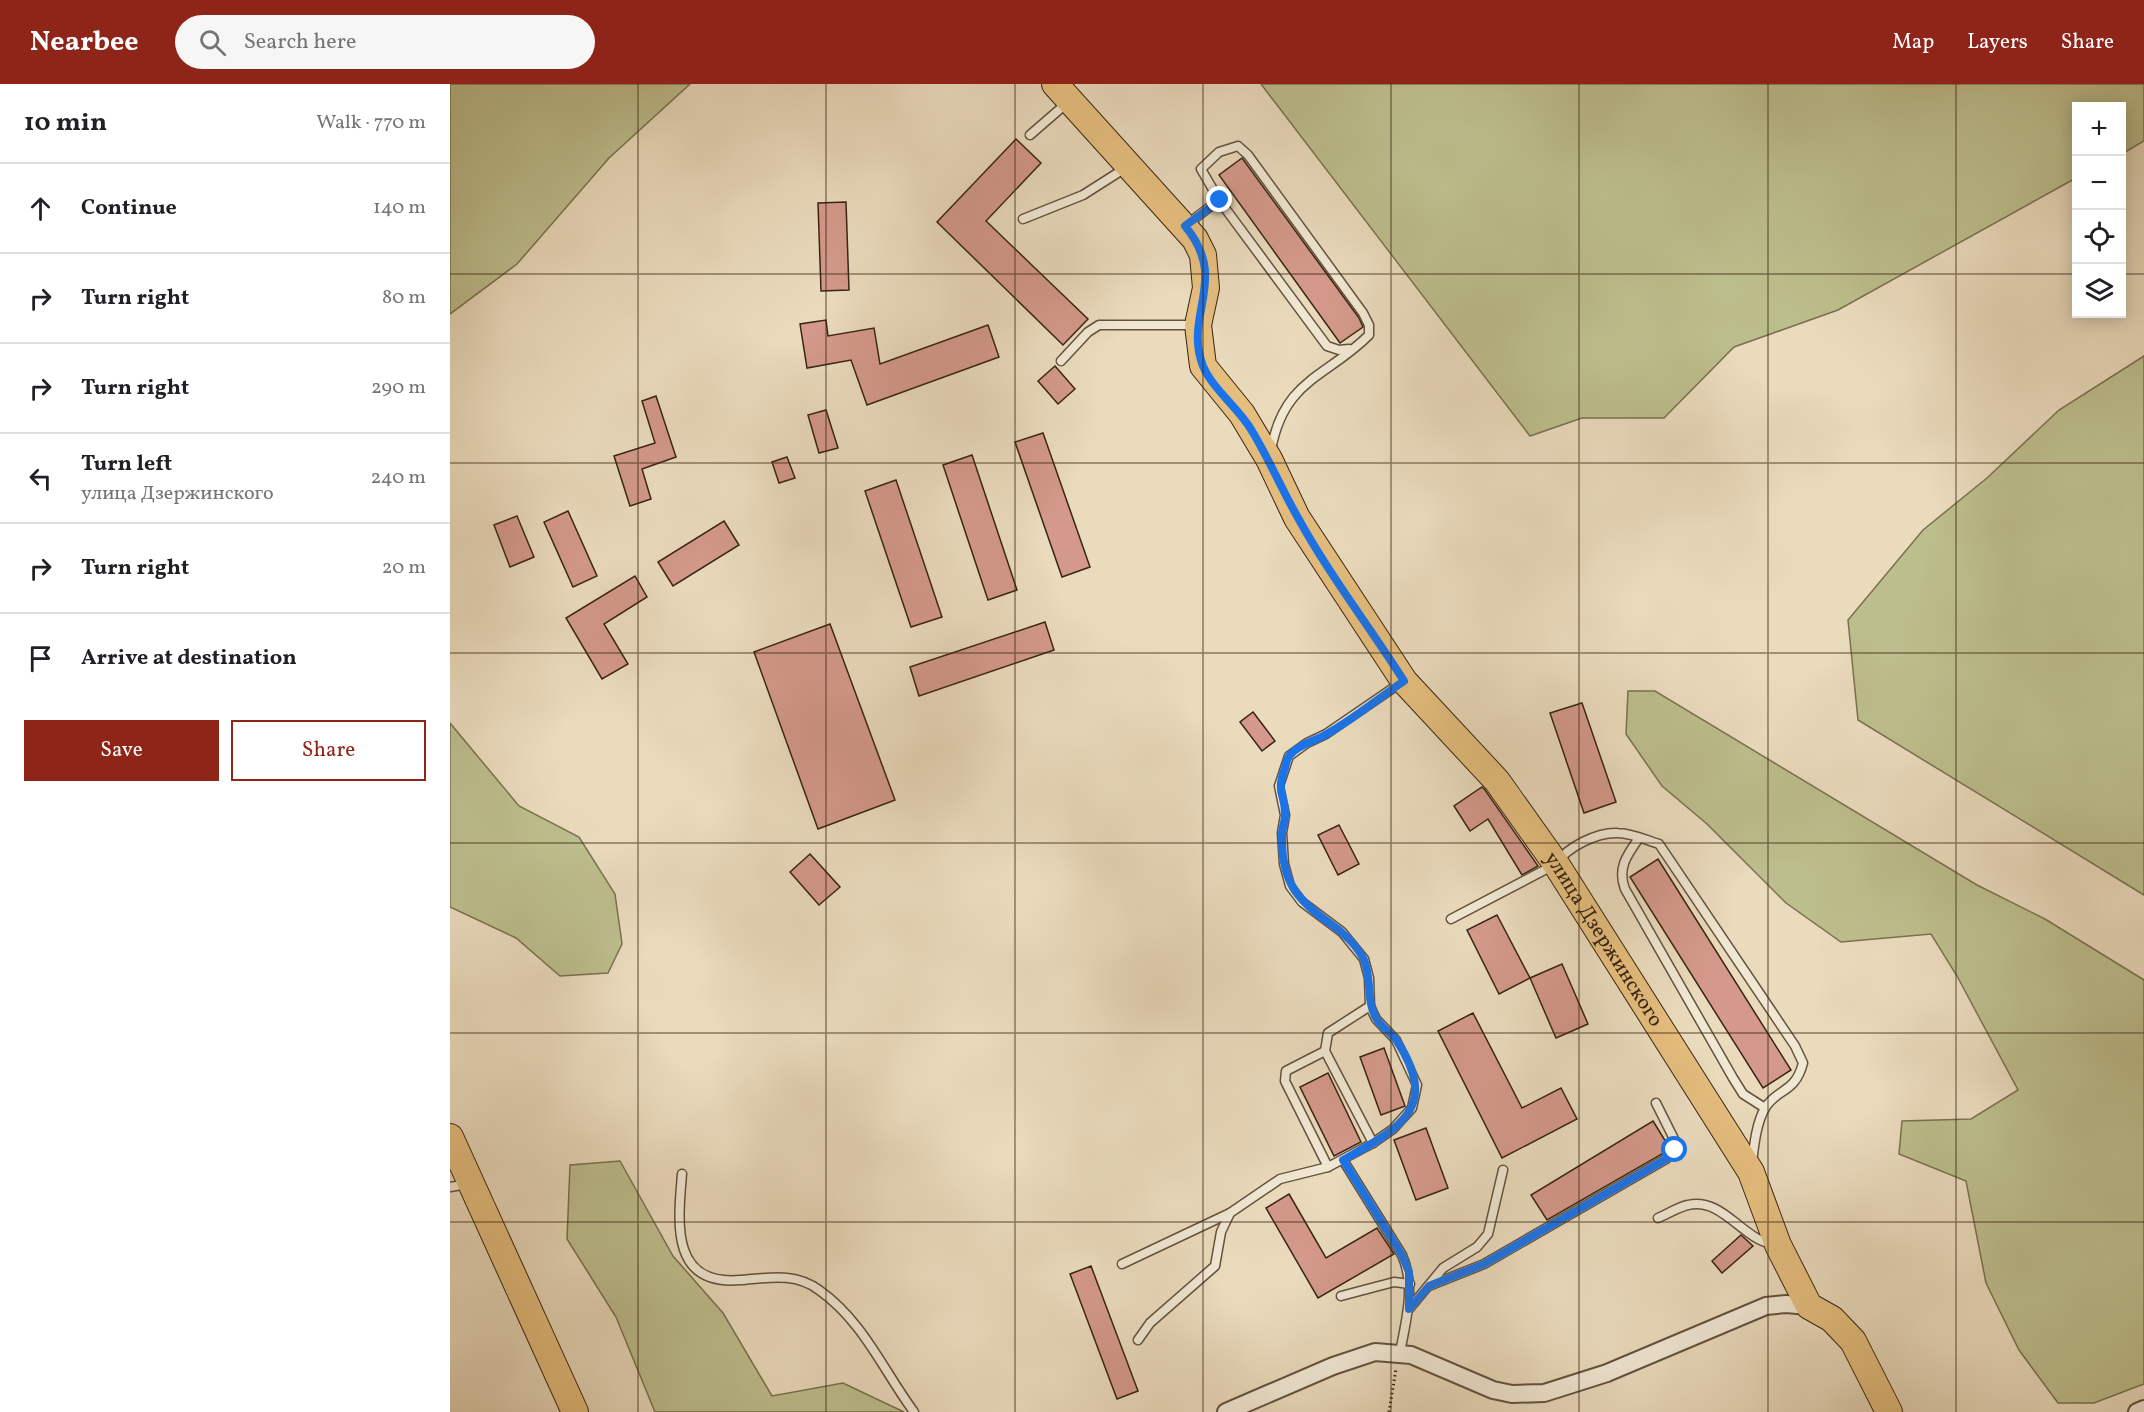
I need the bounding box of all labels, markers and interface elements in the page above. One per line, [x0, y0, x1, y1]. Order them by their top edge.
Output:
search box [175, 15, 595, 69]
text: Nearbee [30, 23, 139, 62]
icon: search [196, 26, 229, 59]
text: Search here [244, 27, 356, 58]
text: Map [1892, 28, 1934, 57]
text: Layers [1967, 28, 2028, 57]
text: Share [2061, 28, 2114, 57]
map controls [2072, 102, 2126, 318]
button: + [2072, 102, 2126, 156]
text: 10 min [24, 105, 107, 141]
text: Walk · 770 m [316, 109, 426, 137]
button: − [2072, 156, 2126, 210]
route end [1206, 186, 1232, 212]
icon: ahead [24, 192, 57, 225]
text: Continue [81, 193, 177, 224]
text: 140 m [373, 194, 426, 222]
button: locate [2072, 210, 2126, 264]
button: layers [2072, 264, 2126, 318]
icon: right [24, 282, 57, 315]
text: Turn right [81, 283, 189, 314]
text: 80 m [382, 284, 426, 312]
icon: right [24, 372, 57, 405]
text: Turn right [81, 373, 189, 404]
text: 290 m [371, 374, 426, 402]
text: Turn left [81, 449, 172, 480]
icon: left [24, 462, 57, 495]
text: 240 m [371, 464, 426, 492]
text: улица Дзержинского [81, 480, 274, 508]
icon: right [24, 552, 57, 585]
text: Turn right [81, 553, 189, 584]
text: 20 m [382, 554, 426, 582]
icon: arrive [24, 642, 57, 675]
text: Arrive at destination [81, 643, 297, 674]
button: Save [24, 720, 219, 781]
button: Share [231, 720, 426, 781]
street label: улица Дзержинского [1537, 846, 1670, 1032]
route start [1661, 1136, 1687, 1162]

